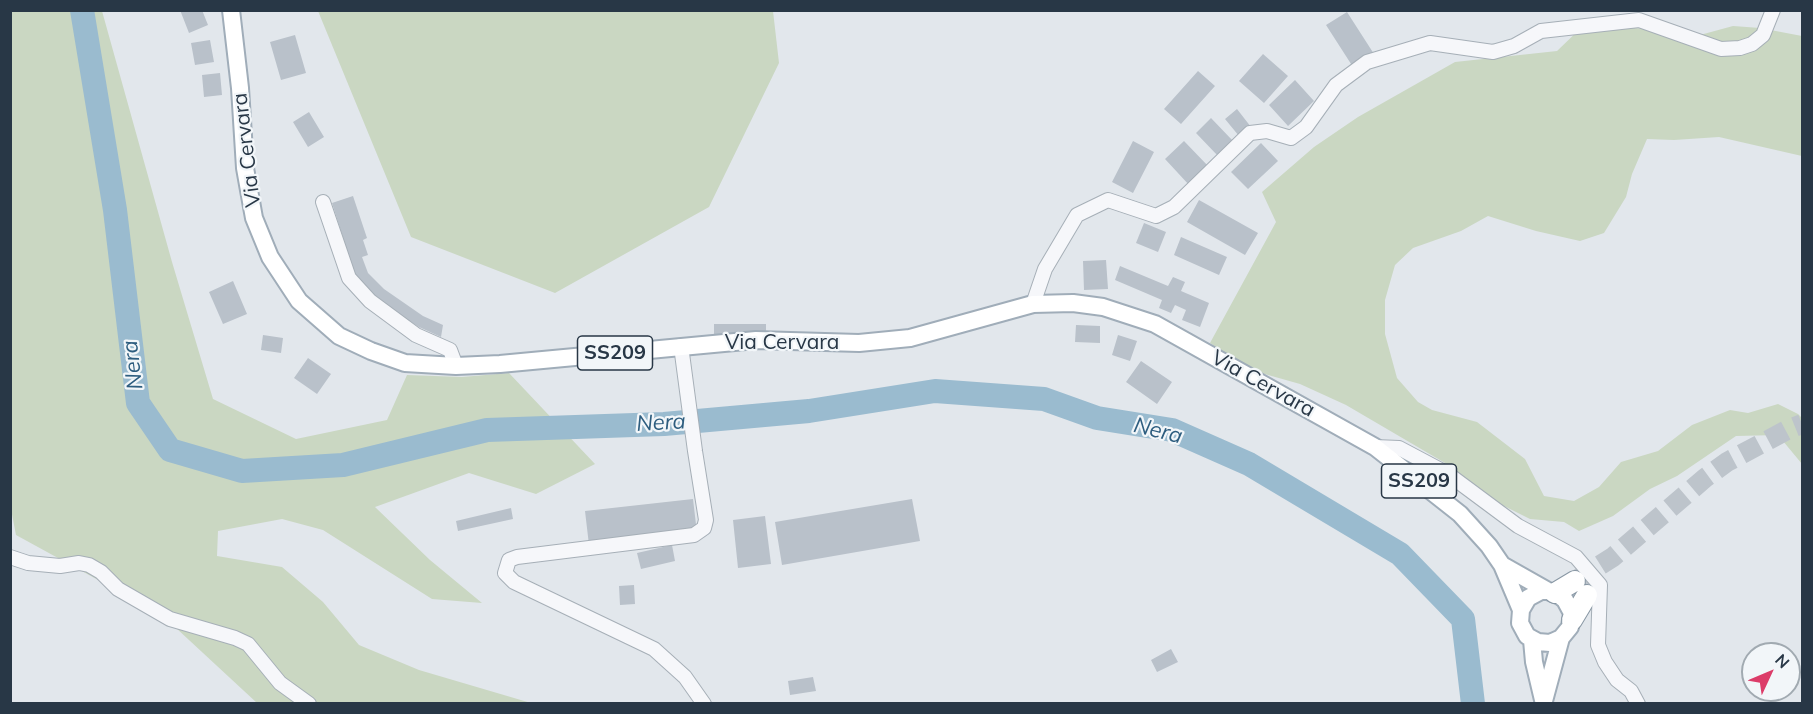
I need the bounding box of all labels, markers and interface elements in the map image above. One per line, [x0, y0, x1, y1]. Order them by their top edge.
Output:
street label: Via Cervara [228, 92, 266, 208]
street label: Via Cervara [725, 330, 839, 356]
road number: SS209 [578, 336, 652, 370]
water label: Nera [117, 339, 149, 391]
street label: Via Cervara [1207, 345, 1319, 423]
water label: Nera [636, 409, 686, 437]
water label: Nera [1131, 412, 1185, 450]
road number: SS209 [1382, 464, 1456, 498]
north arrow [1741, 642, 1801, 702]
text: N [1771, 650, 1794, 672]

